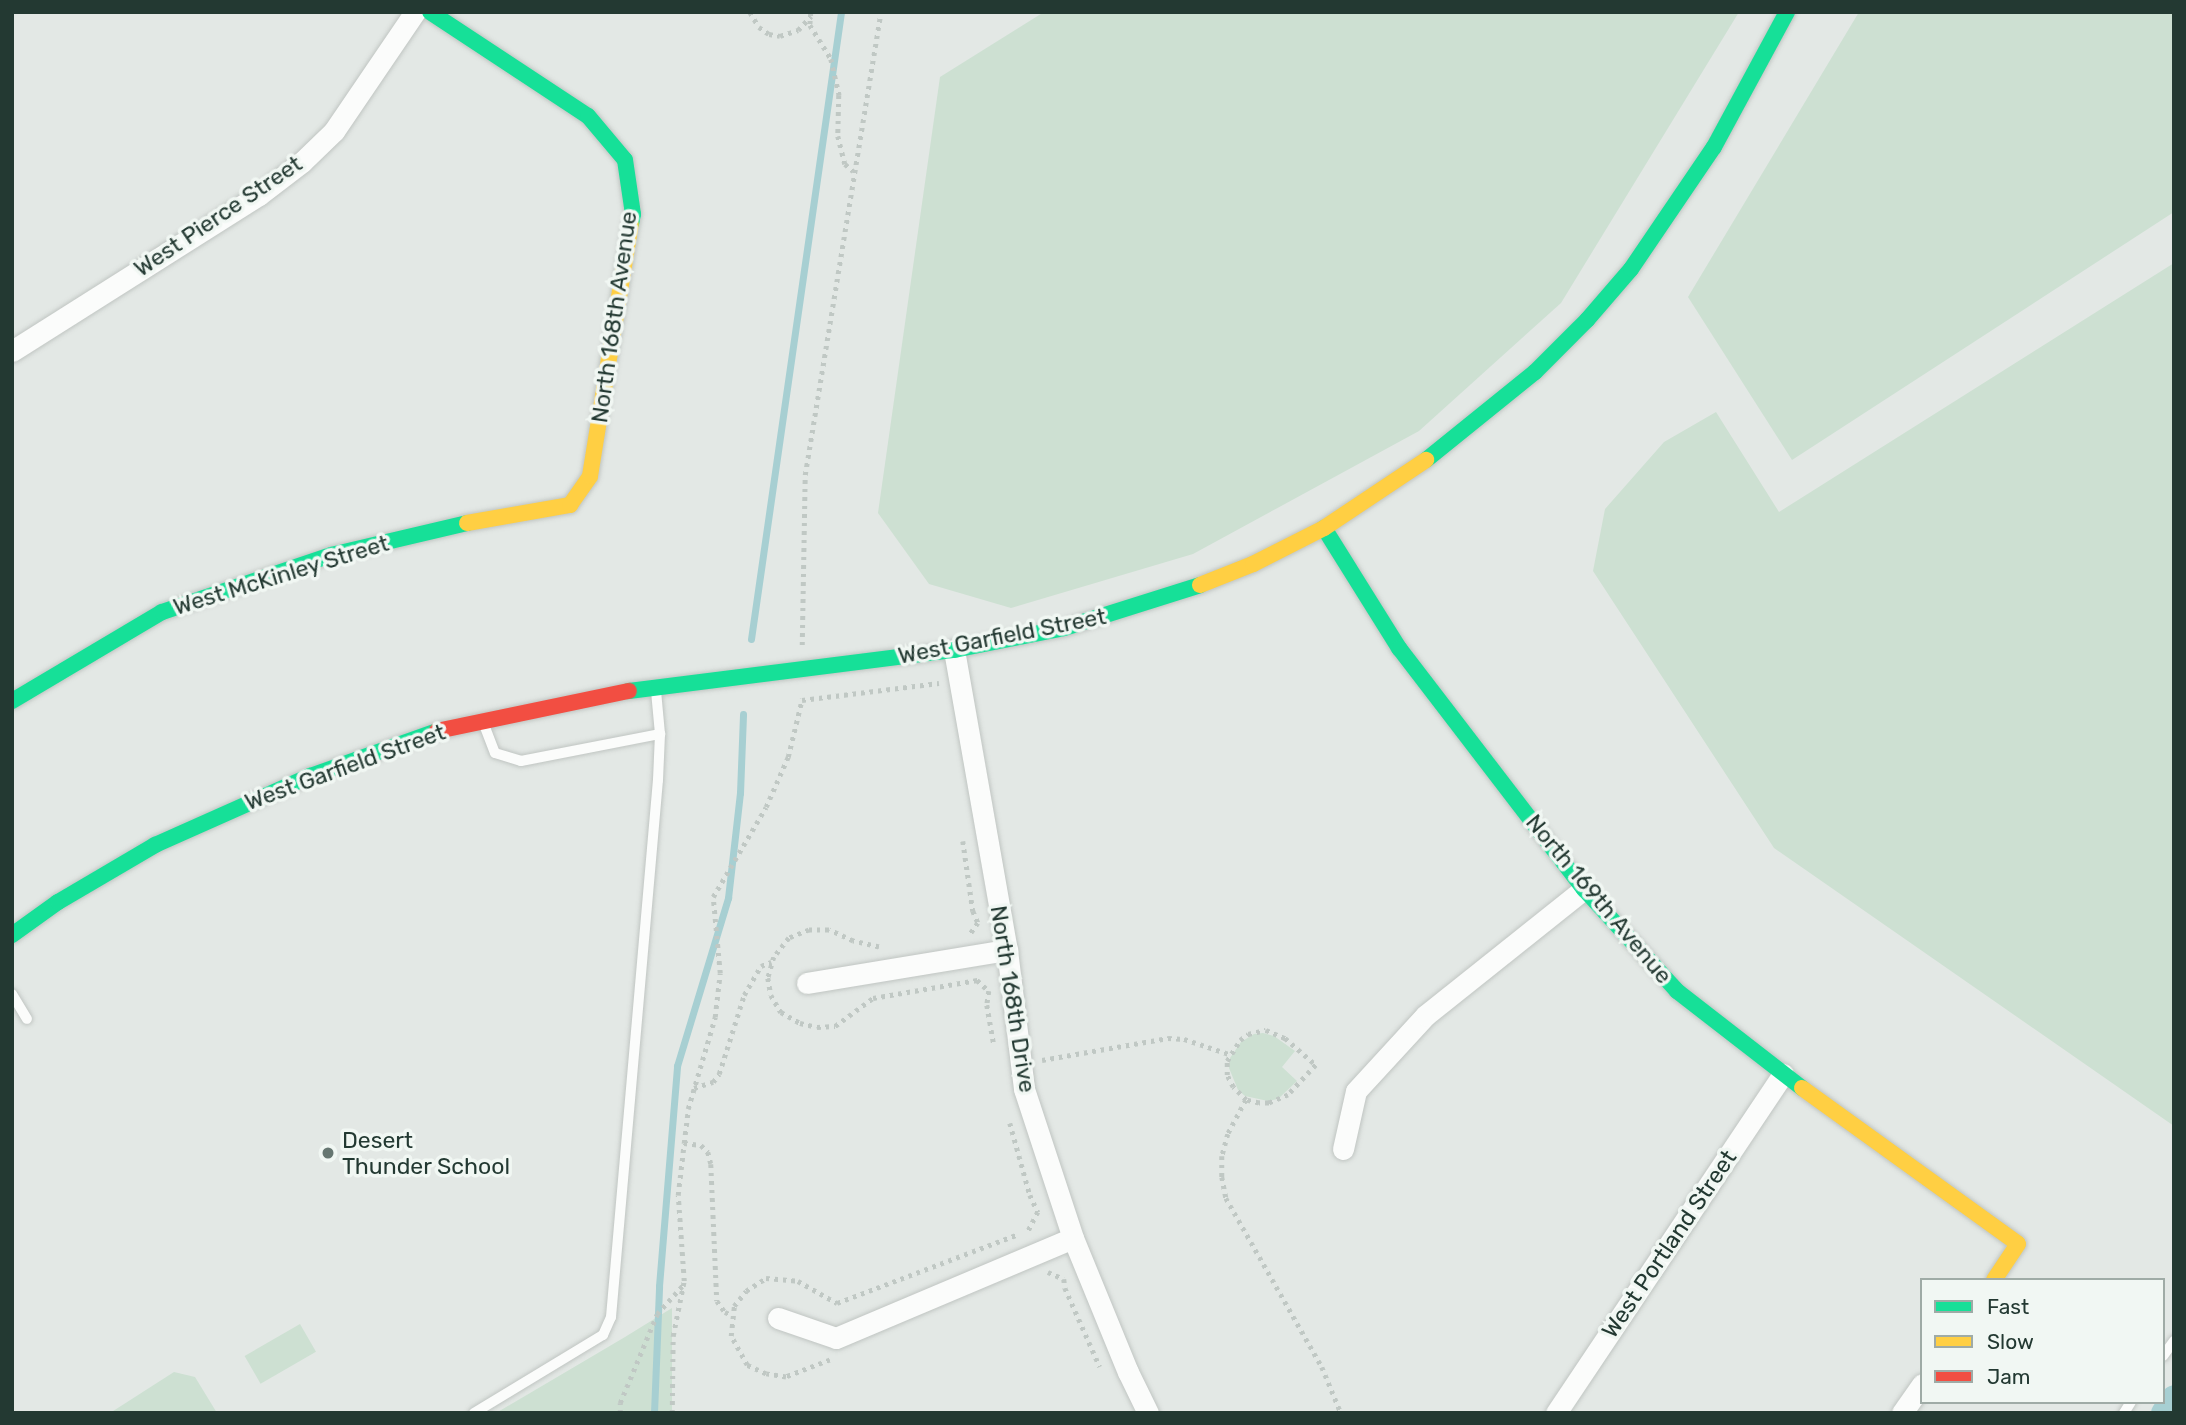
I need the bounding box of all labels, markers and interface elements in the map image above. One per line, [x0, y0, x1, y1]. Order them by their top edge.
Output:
street label: West Pierce Street [129, 150, 307, 282]
street label: North 168th Avenue [585, 209, 643, 425]
street label: West McKinley Street [170, 529, 392, 621]
street label: West Garfield Street [896, 602, 1108, 670]
street label: West Garfield Street [241, 718, 449, 816]
street label: North 169th Avenue [1520, 809, 1678, 989]
street label: North 168th Drive [985, 904, 1041, 1094]
place label: Desert Thunder School [342, 1126, 511, 1180]
marker: Desert Thunder School [320, 1145, 336, 1161]
street label: West Portland Street [1596, 1145, 1742, 1343]
legend [1920, 1278, 2165, 1404]
text: Fast [1987, 1294, 2029, 1319]
text: Slow [1987, 1329, 2034, 1354]
text: Jam [1987, 1364, 2031, 1389]

